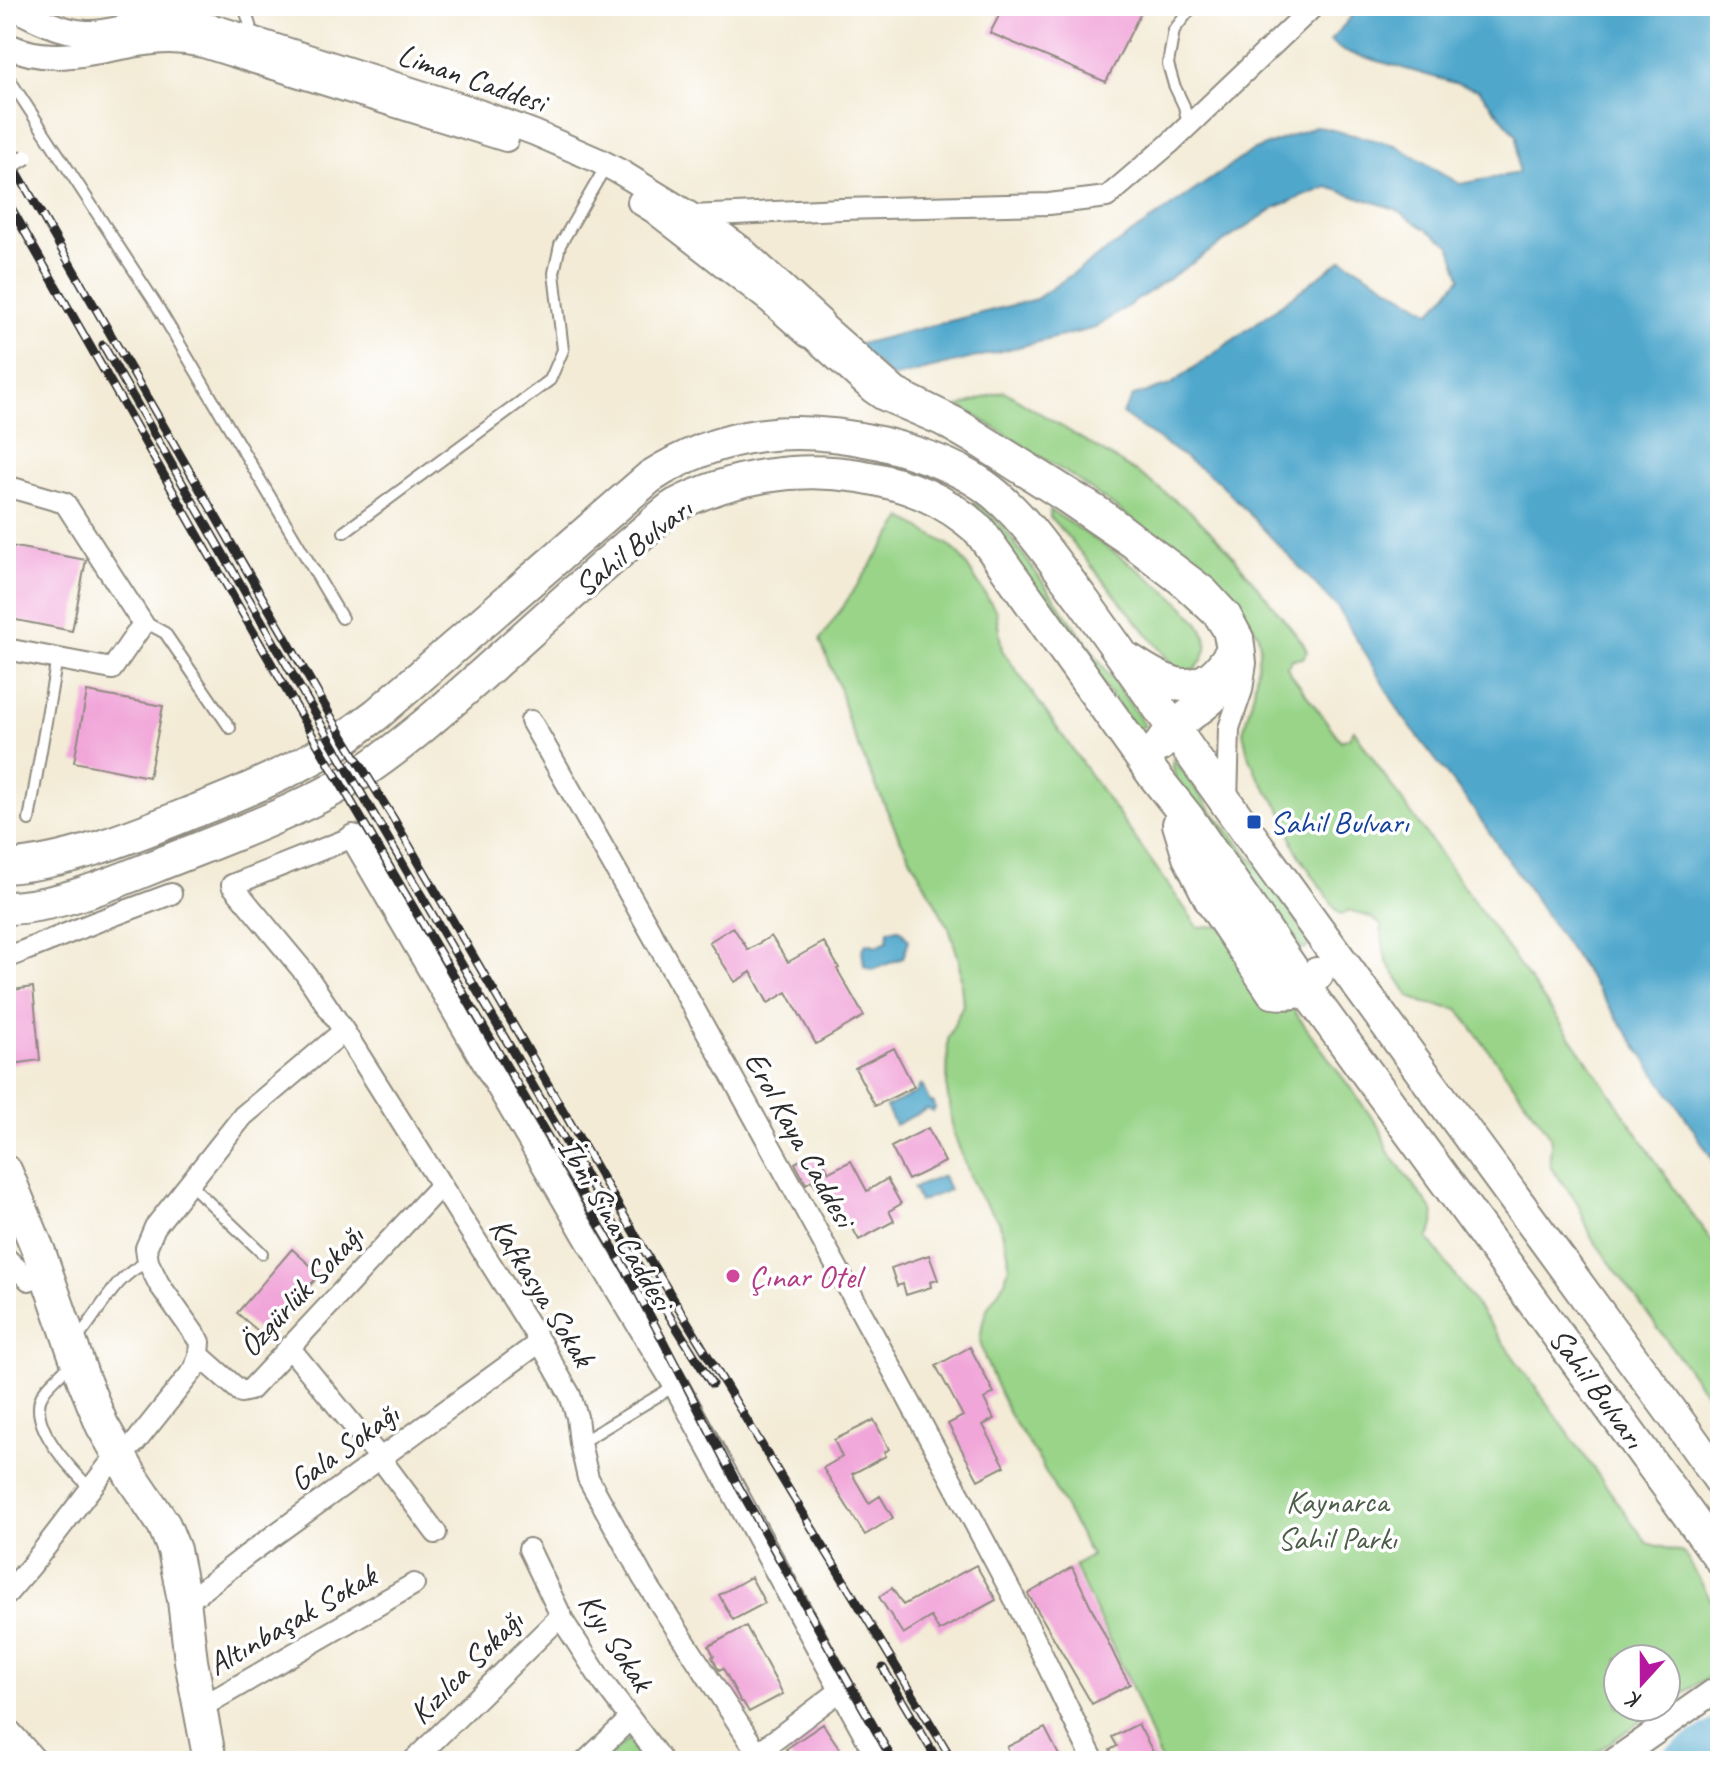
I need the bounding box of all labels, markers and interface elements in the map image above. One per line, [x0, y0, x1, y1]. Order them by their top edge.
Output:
street label: Liman Caddesi [393, 34, 555, 124]
street label: Sahil Bulvarı [566, 487, 702, 606]
place label: Sahil Bulvarı [1270, 802, 1411, 843]
marker: Sahil Bulvarı [1245, 813, 1263, 831]
street label: Erol Kaya Caddesi [735, 1044, 867, 1237]
street label: İbni Sina Caddesi [549, 1131, 685, 1321]
street label: Kafkasya Sokak [480, 1210, 605, 1376]
street label: Özgürlük Sokağı [229, 1215, 374, 1366]
place label: Çınar Otel [749, 1256, 866, 1297]
marker: Çınar Otel [724, 1267, 742, 1285]
street label: Sahil Bulvarı [1540, 1320, 1656, 1458]
street label: Gala Sokağı [281, 1392, 408, 1500]
park label: Kaynarca Sahil Parkı [1277, 1481, 1399, 1559]
street label: Altınbaşak Sokak [200, 1554, 386, 1685]
street label: Kıyı Sokak [569, 1585, 664, 1701]
street label: Kızılca Sokağı [400, 1600, 533, 1733]
north arrow [1602, 1643, 1682, 1723]
text: K [1620, 1684, 1645, 1716]

